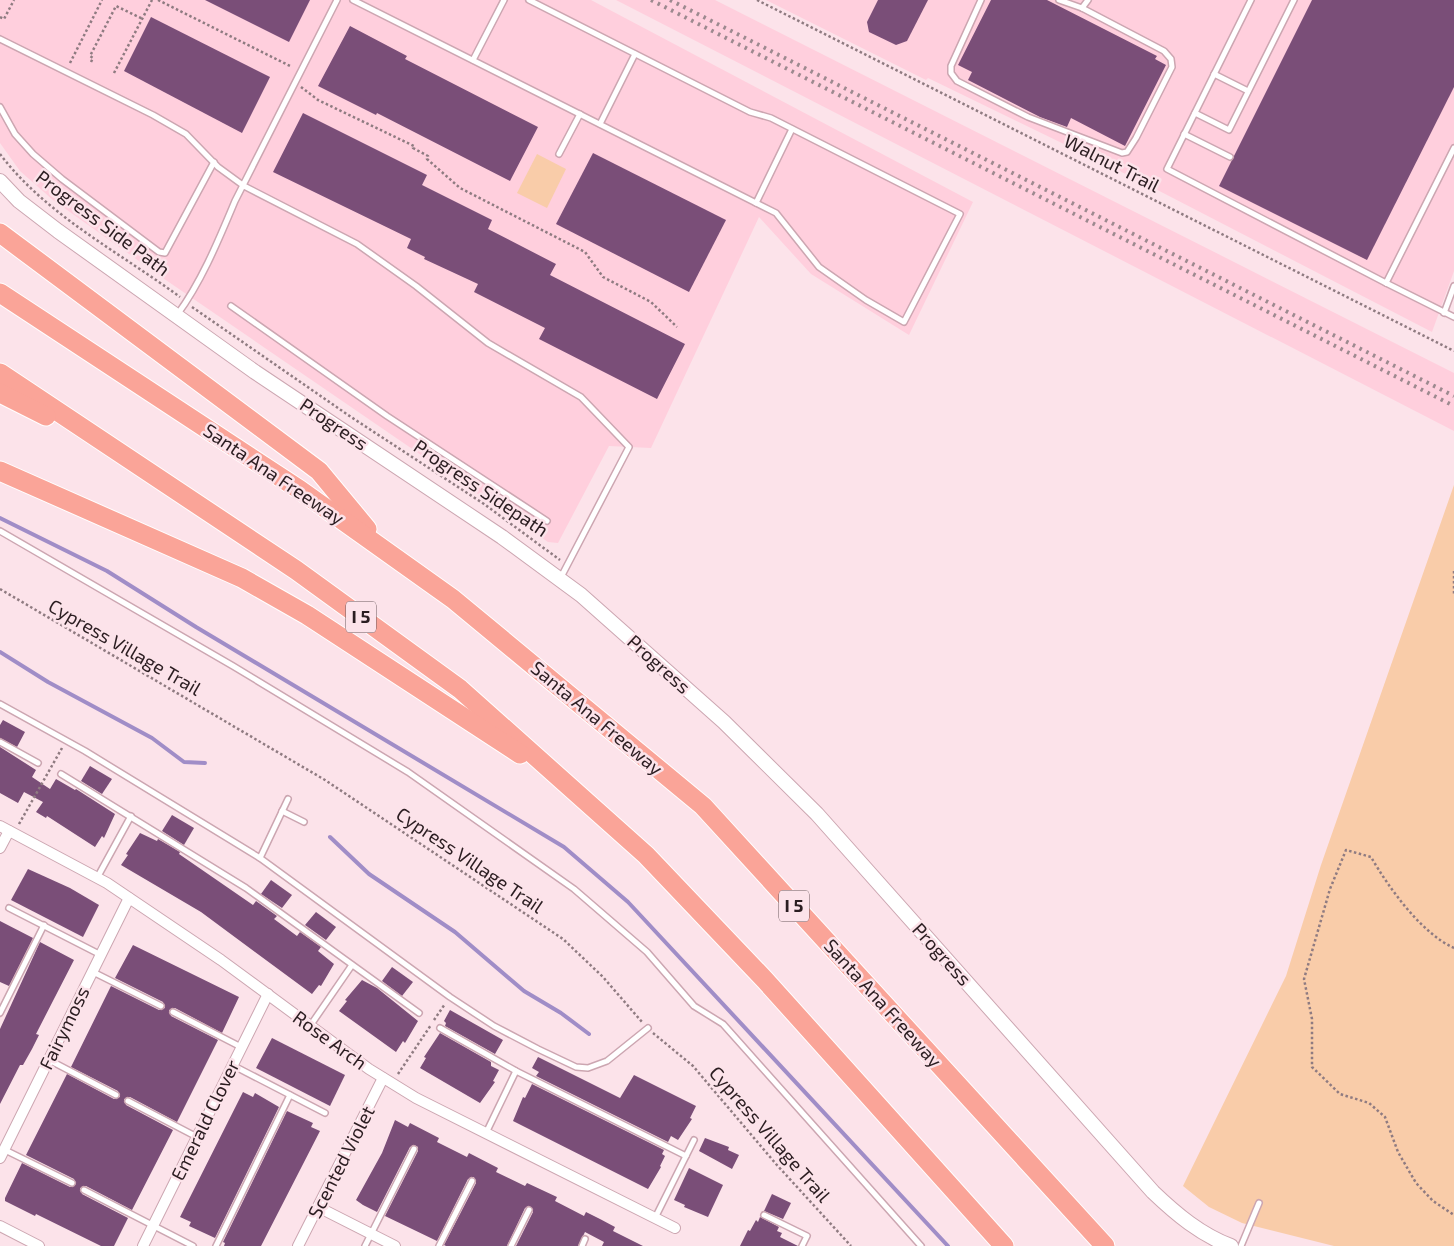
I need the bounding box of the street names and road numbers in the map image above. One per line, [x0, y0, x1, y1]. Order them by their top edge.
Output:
street label: Walnut Trail [1060, 129, 1164, 197]
street label: Progress Side Path [32, 165, 175, 280]
street label: Progress [296, 393, 373, 455]
street label: Santa Ana Freeway [199, 418, 349, 529]
street label: Progress Sidepath [410, 434, 553, 541]
street label: Cypress Village Trail [45, 593, 206, 700]
road number: I 5 [346, 602, 376, 632]
street label: Progress [623, 629, 696, 698]
street label: Santa Ana Freeway [527, 656, 668, 779]
street label: Cypress Village Trail [392, 802, 549, 918]
road number: I 5 [779, 890, 809, 921]
street label: Progress [908, 917, 977, 990]
street label: Santa Ana Freeway [820, 934, 947, 1072]
street label: Fairymoss [34, 983, 93, 1073]
street label: Rose Arch [289, 1005, 372, 1074]
street label: Emerald Clover [165, 1055, 244, 1184]
street label: Cypress Village Trail [705, 1061, 836, 1207]
street label: Scented Violet [302, 1102, 379, 1222]

